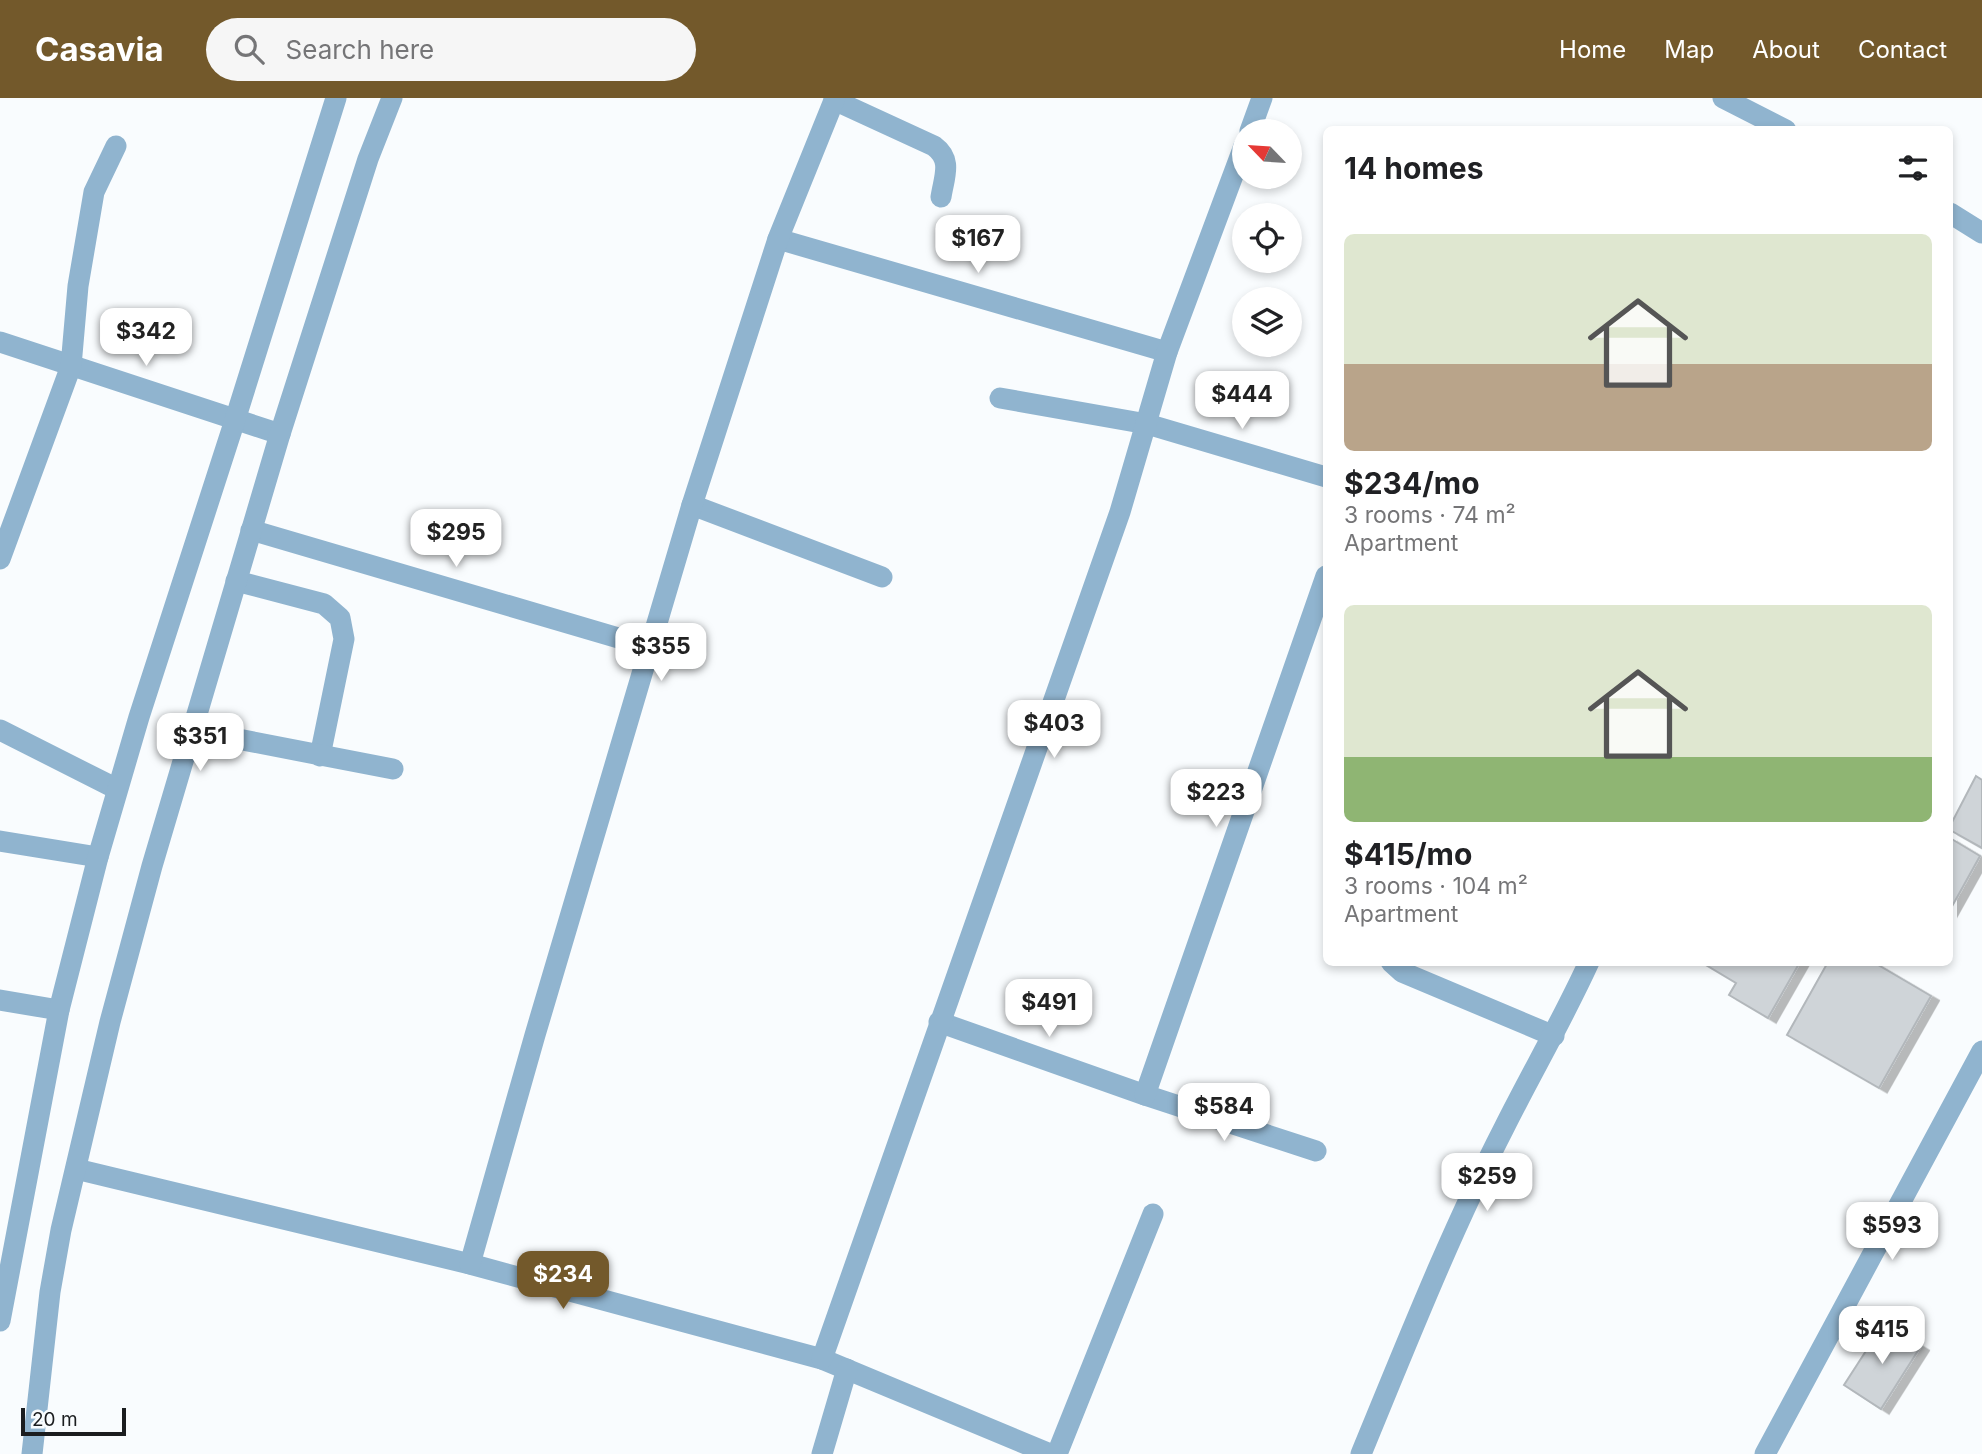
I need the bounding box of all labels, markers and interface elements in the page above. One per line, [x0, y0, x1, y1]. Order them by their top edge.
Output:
search box [206, 18, 696, 81]
text: Casavia [35, 29, 164, 69]
icon: search [230, 30, 268, 68]
text: Search here [286, 34, 434, 65]
text: Home [1559, 35, 1626, 64]
text: Map [1664, 35, 1714, 64]
text: About [1752, 35, 1820, 64]
text: Contact [1858, 35, 1947, 64]
north arrow [1232, 119, 1302, 189]
map controls [1232, 119, 1302, 357]
icon: filters [1894, 149, 1932, 187]
text: 14 homes [1344, 150, 1483, 186]
button: locate [1232, 203, 1302, 273]
pin: $167 [937, 216, 1019, 275]
text: $167 [951, 224, 1005, 252]
icon: home [1575, 280, 1701, 406]
button: layers [1232, 287, 1302, 357]
pin: $342 [105, 308, 187, 368]
text: $342 [116, 317, 176, 345]
pin: $444 [1201, 372, 1283, 431]
text: $444 [1211, 380, 1273, 408]
text: $234/mo [1344, 465, 1480, 501]
text: 3 rooms · 74 m² [1344, 501, 1516, 529]
pin: $295 [415, 510, 497, 569]
text: $295 [426, 518, 486, 546]
text: Apartment [1344, 529, 1458, 557]
pin: $355 [620, 624, 702, 683]
text: $355 [631, 632, 691, 660]
icon: home [1575, 651, 1701, 777]
pin: $403 [1013, 700, 1095, 760]
text: $403 [1024, 709, 1084, 737]
pin: $351 [159, 714, 241, 773]
text: $351 [173, 722, 227, 750]
pin: $223 [1175, 770, 1257, 829]
text: $223 [1187, 778, 1245, 806]
text: $415/mo [1344, 836, 1472, 872]
text: 3 rooms · 104 m² [1344, 872, 1528, 900]
text: Apartment [1344, 900, 1458, 928]
pin: $491 [1008, 979, 1090, 1039]
text: $491 [1021, 988, 1077, 1016]
pin: $584 [1183, 1084, 1265, 1143]
text: $584 [1194, 1092, 1254, 1120]
pin: $259 [1446, 1154, 1528, 1213]
text: $259 [1457, 1162, 1517, 1190]
pin: $593 [1851, 1202, 1933, 1262]
text: $593 [1862, 1211, 1922, 1239]
pin: $234 [522, 1252, 604, 1311]
text: $234 [533, 1260, 593, 1288]
pin: $415 [1841, 1306, 1923, 1366]
text: $415 [1855, 1315, 1909, 1343]
scale bar [21, 1405, 126, 1437]
text: 20 m [32, 1408, 78, 1431]

